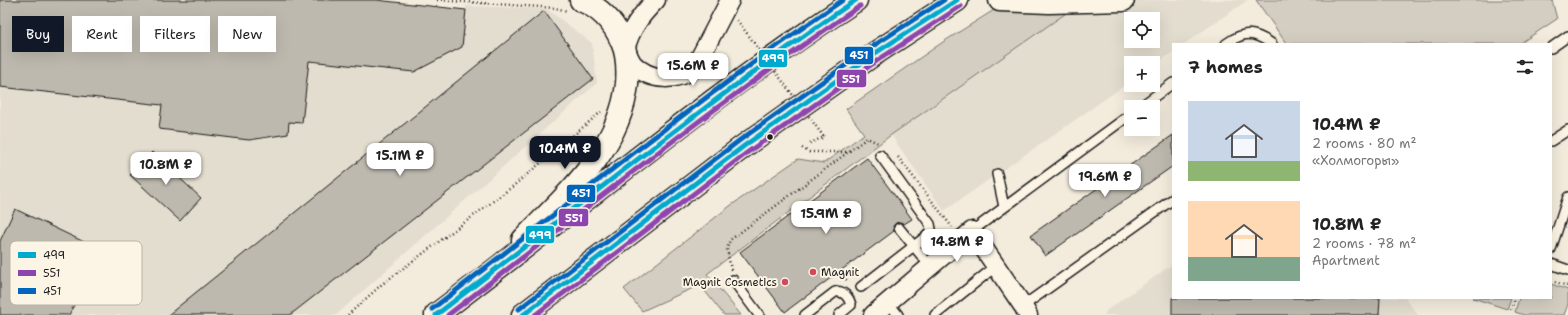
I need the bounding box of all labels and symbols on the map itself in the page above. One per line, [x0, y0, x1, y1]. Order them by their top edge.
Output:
line badge: 451 [844, 46, 874, 65]
text: 451 [850, 48, 868, 63]
line badge: 499 [758, 49, 788, 68]
text: 499 [762, 51, 785, 66]
pin: 15.6M ₽ [656, 53, 730, 87]
line badge: 551 [836, 69, 867, 88]
text: 551 [842, 72, 860, 87]
unlabelled marker [765, 132, 775, 142]
pin: 10.4M ₽ [528, 136, 602, 170]
pin: 15.1M ₽ [363, 143, 437, 177]
pin: 10.8M ₽ [129, 152, 203, 186]
pin: 19.6M ₽ [1068, 164, 1142, 198]
line badge: 451 [566, 184, 596, 203]
text: 451 [572, 186, 590, 201]
pin: 15.9M ₽ [789, 201, 863, 235]
line badge: 551 [558, 208, 589, 227]
text: 551 [565, 211, 583, 226]
line badge: 499 [525, 225, 555, 244]
text: 499 [529, 228, 552, 243]
pin: 14.8M ₽ [920, 229, 994, 263]
legend [10, 241, 142, 305]
text: 499 [43, 248, 65, 263]
place label: Magnit [821, 265, 860, 280]
text: 551 [43, 266, 60, 281]
marker: Magnit [808, 267, 818, 277]
place label: Magnit Cosmetics [683, 275, 777, 290]
marker: Magnit Cosmetics [780, 277, 790, 287]
text: 451 [43, 284, 61, 299]

